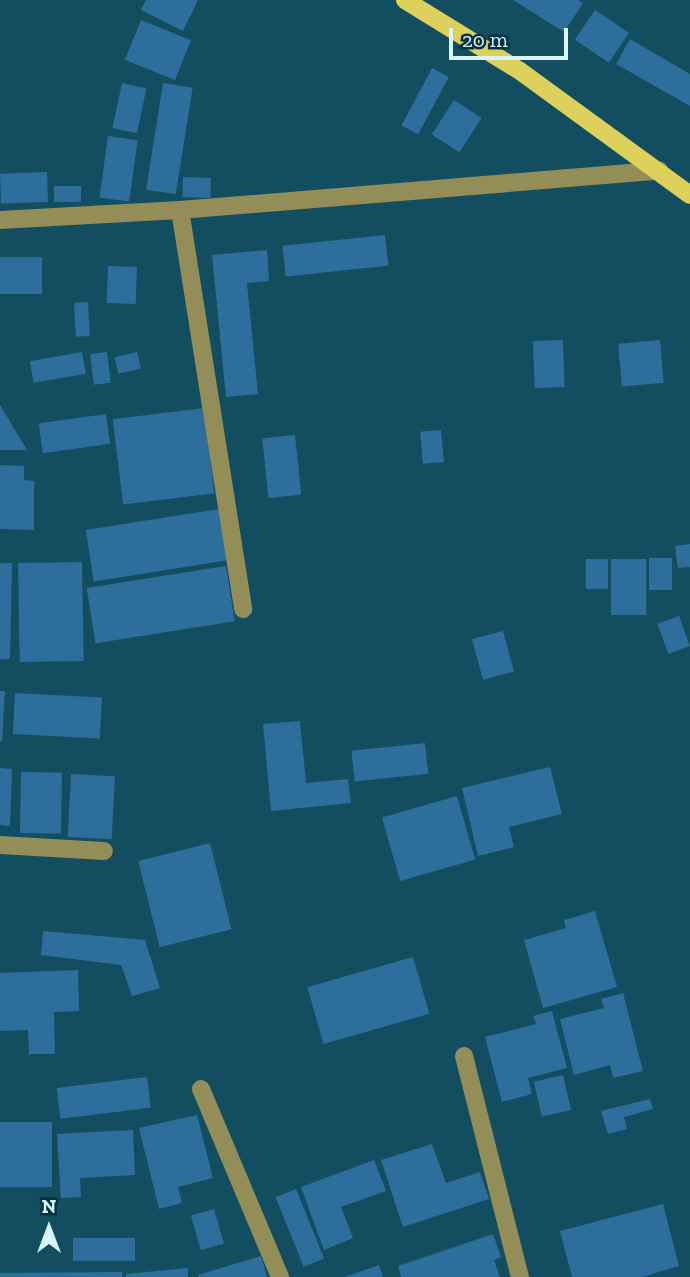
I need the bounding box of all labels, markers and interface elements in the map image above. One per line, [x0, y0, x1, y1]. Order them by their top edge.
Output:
scale bar [452, 14, 571, 58]
text: 20 m [462, 27, 508, 52]
north arrow [14, 1193, 84, 1263]
text: N [42, 1195, 56, 1218]

